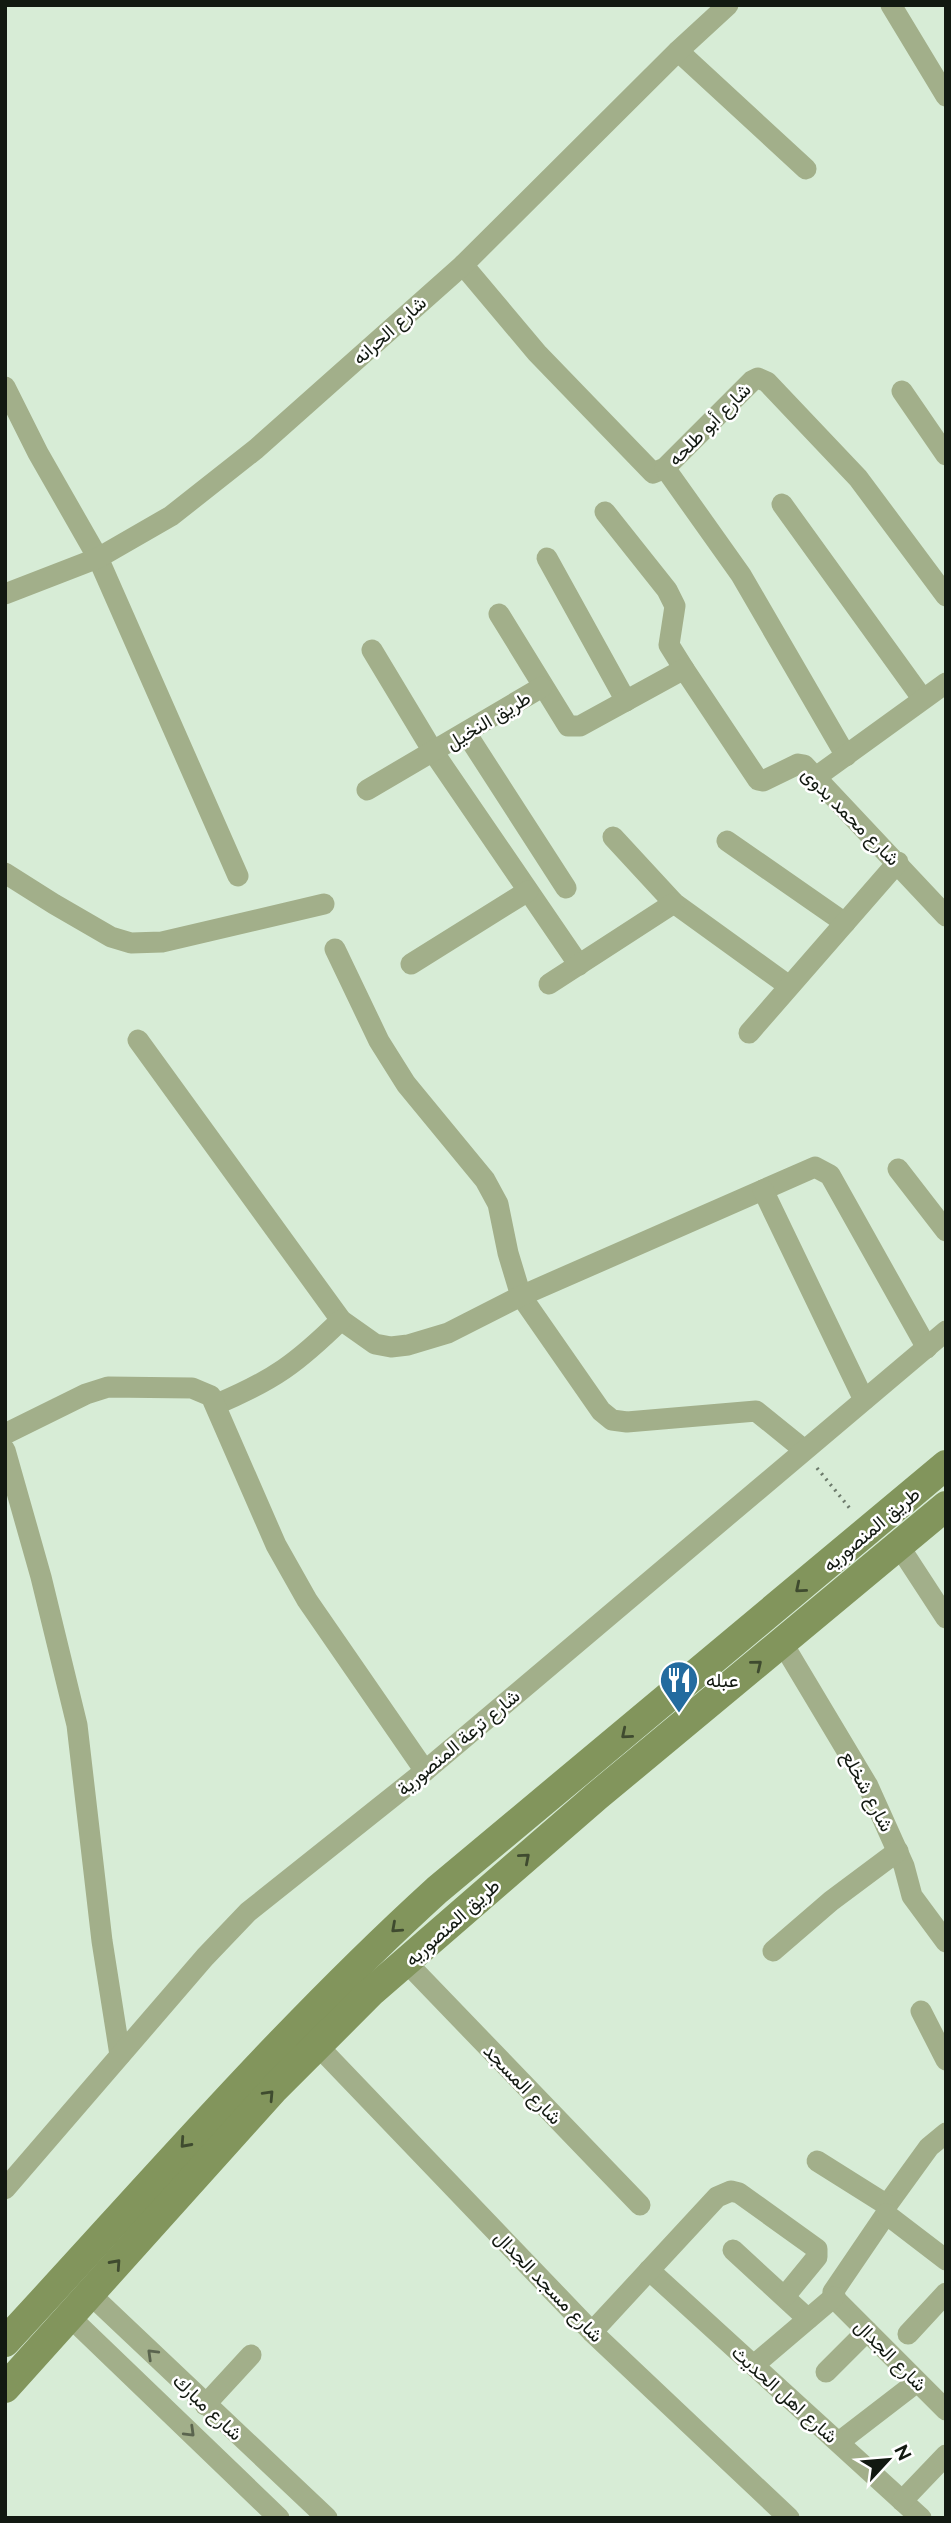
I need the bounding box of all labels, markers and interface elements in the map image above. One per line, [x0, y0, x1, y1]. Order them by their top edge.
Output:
street label: شارع الحرانه [348, 291, 432, 370]
street label: شارع أبو طلحه [663, 378, 756, 471]
street label: طريق النخيل [442, 686, 535, 755]
street label: شارع محمد بدوى [796, 762, 905, 871]
street label: طريق المنصوريه [818, 1482, 924, 1577]
one-way arrow [796, 1580, 809, 1592]
restaurant icon: عبله [658, 1659, 700, 1714]
one-way arrow [748, 1661, 761, 1673]
place label: عبله [706, 1669, 738, 1692]
street label: شارع ترعة المنصورية [392, 1684, 525, 1801]
one-way arrow [621, 1726, 634, 1738]
street label: شارع شخلع [835, 1747, 898, 1837]
one-way arrow [517, 1854, 530, 1866]
street label: طريق المنصوريه [400, 1874, 504, 1971]
one-way arrow [391, 1920, 404, 1932]
street label: شارع المسجد [478, 2039, 567, 2130]
one-way arrow [260, 2090, 273, 2103]
one-way arrow [181, 2135, 194, 2148]
street label: شارع مسجد الجدال [489, 2226, 608, 2348]
one-way arrow [108, 2259, 121, 2272]
street label: شارع الجدال [849, 2314, 932, 2397]
street label: شارع اهل الحديث [726, 2341, 842, 2449]
one-way arrow [147, 2349, 160, 2362]
street label: شارع مبارك [167, 2369, 247, 2446]
one-way arrow [182, 2423, 195, 2436]
north arrow [853, 2425, 923, 2495]
text: N [890, 2441, 916, 2464]

